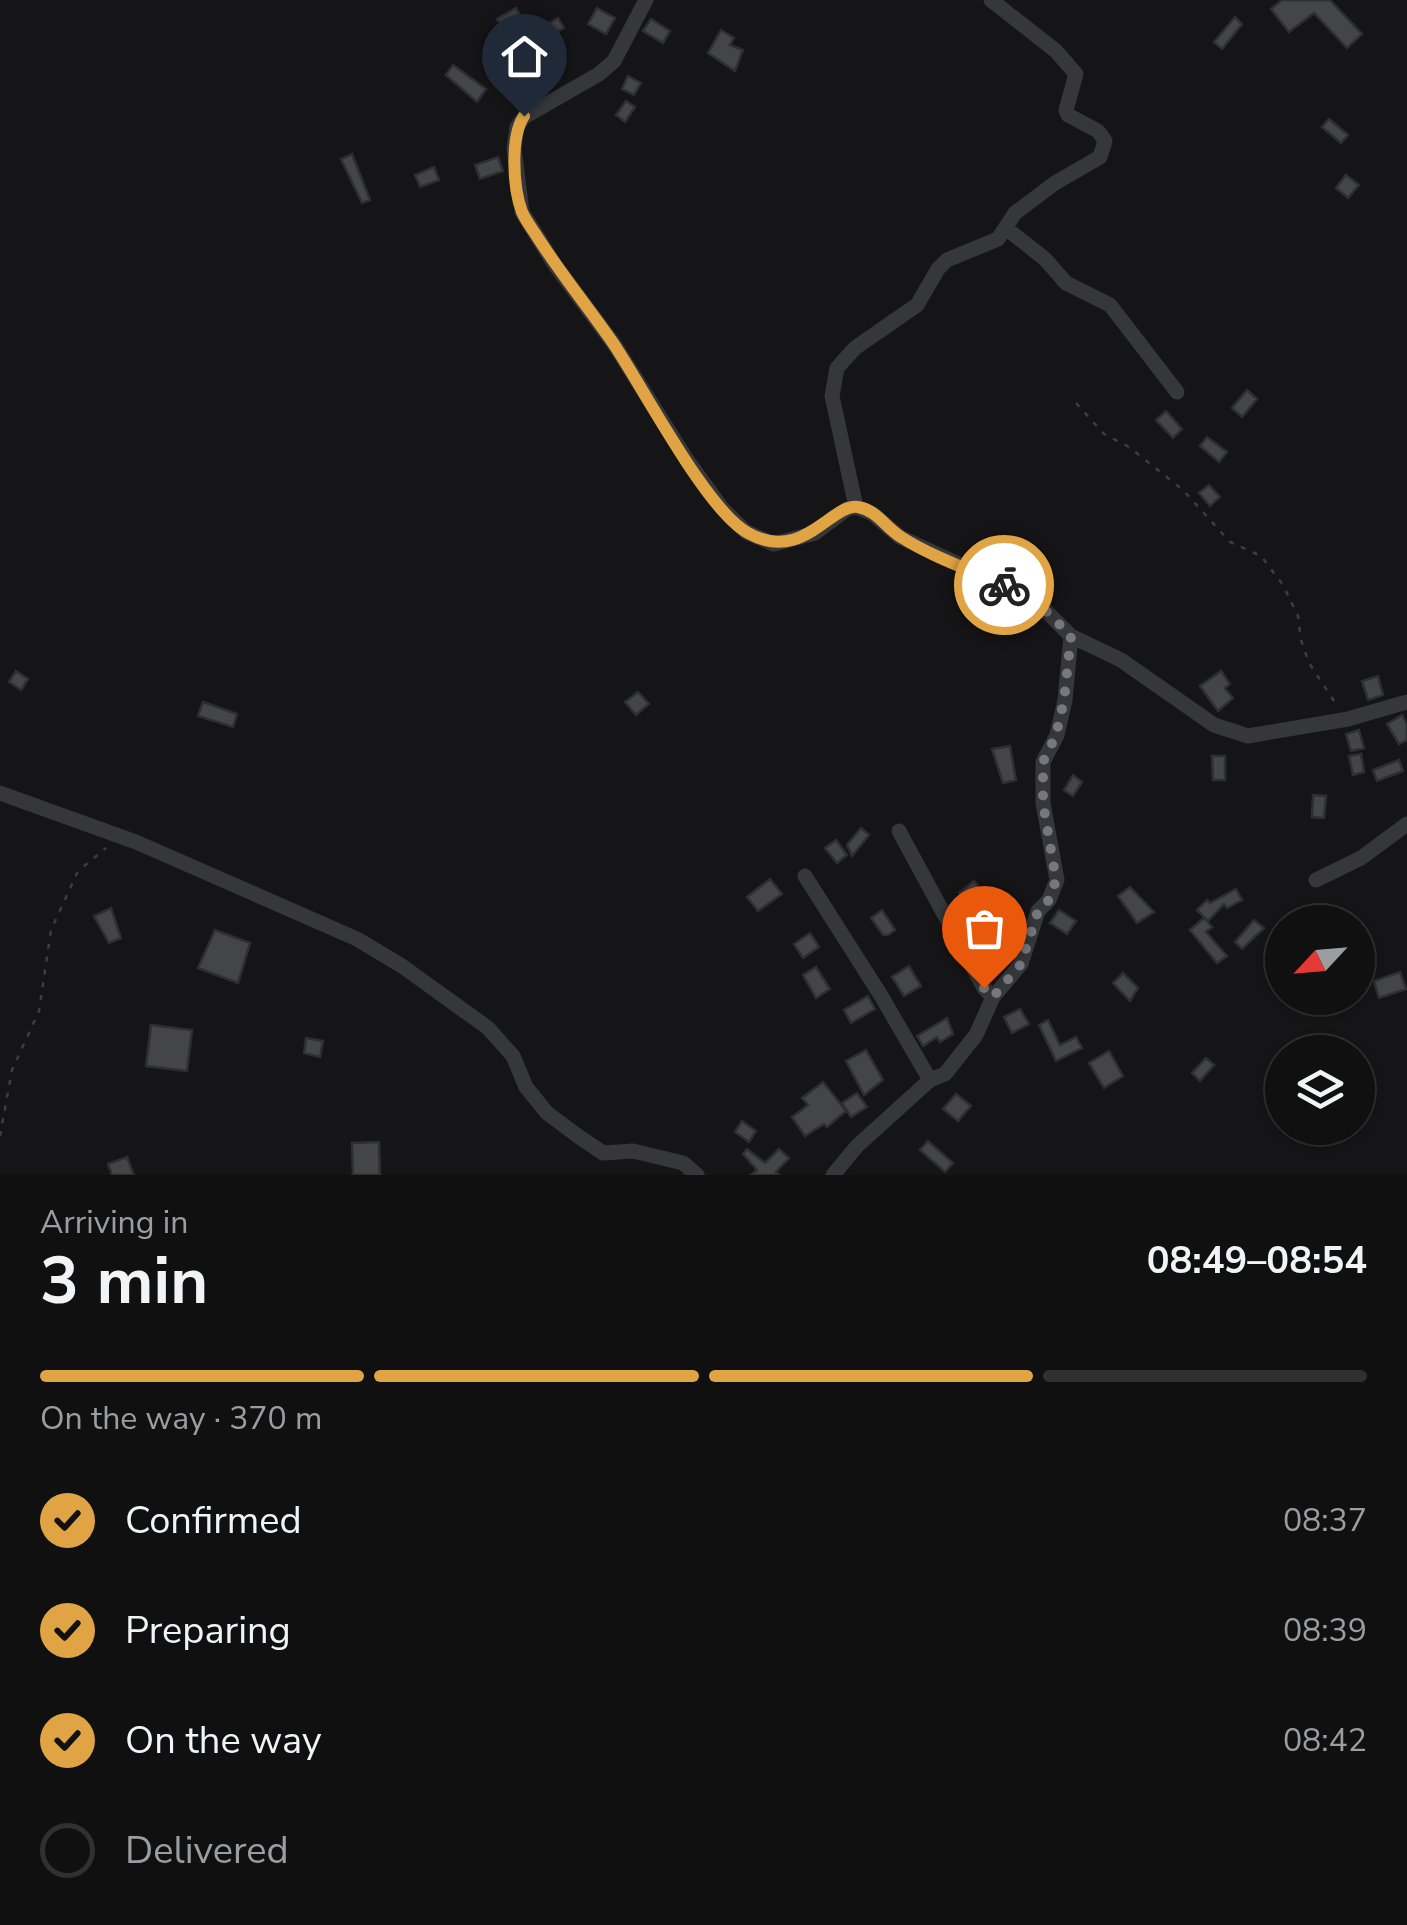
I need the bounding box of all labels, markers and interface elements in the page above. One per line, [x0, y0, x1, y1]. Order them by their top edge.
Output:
pin [482, 14, 567, 117]
icon: home [497, 29, 552, 84]
courier [954, 535, 1054, 635]
icon: bike [977, 558, 1032, 613]
pin [942, 886, 1027, 989]
icon: bag [957, 901, 1012, 956]
north arrow [1265, 905, 1375, 1015]
map controls [1265, 905, 1375, 1145]
button: layers [1265, 1035, 1375, 1145]
text: Arriving in [40, 1201, 188, 1244]
text: 08:49–08:54 [1147, 1235, 1367, 1286]
text: 3 min [40, 1237, 208, 1326]
text: On the way · 370 m [40, 1397, 322, 1440]
icon: check [40, 1493, 95, 1548]
text: Confirmed [125, 1495, 302, 1546]
text: 08:37 [1283, 1499, 1367, 1542]
icon: check [40, 1603, 95, 1658]
text: Preparing [125, 1605, 291, 1656]
text: 08:39 [1283, 1609, 1367, 1652]
icon: check [40, 1713, 95, 1768]
text: On the way [125, 1715, 321, 1766]
text: 08:42 [1283, 1719, 1367, 1762]
text: Delivered [125, 1825, 289, 1876]

